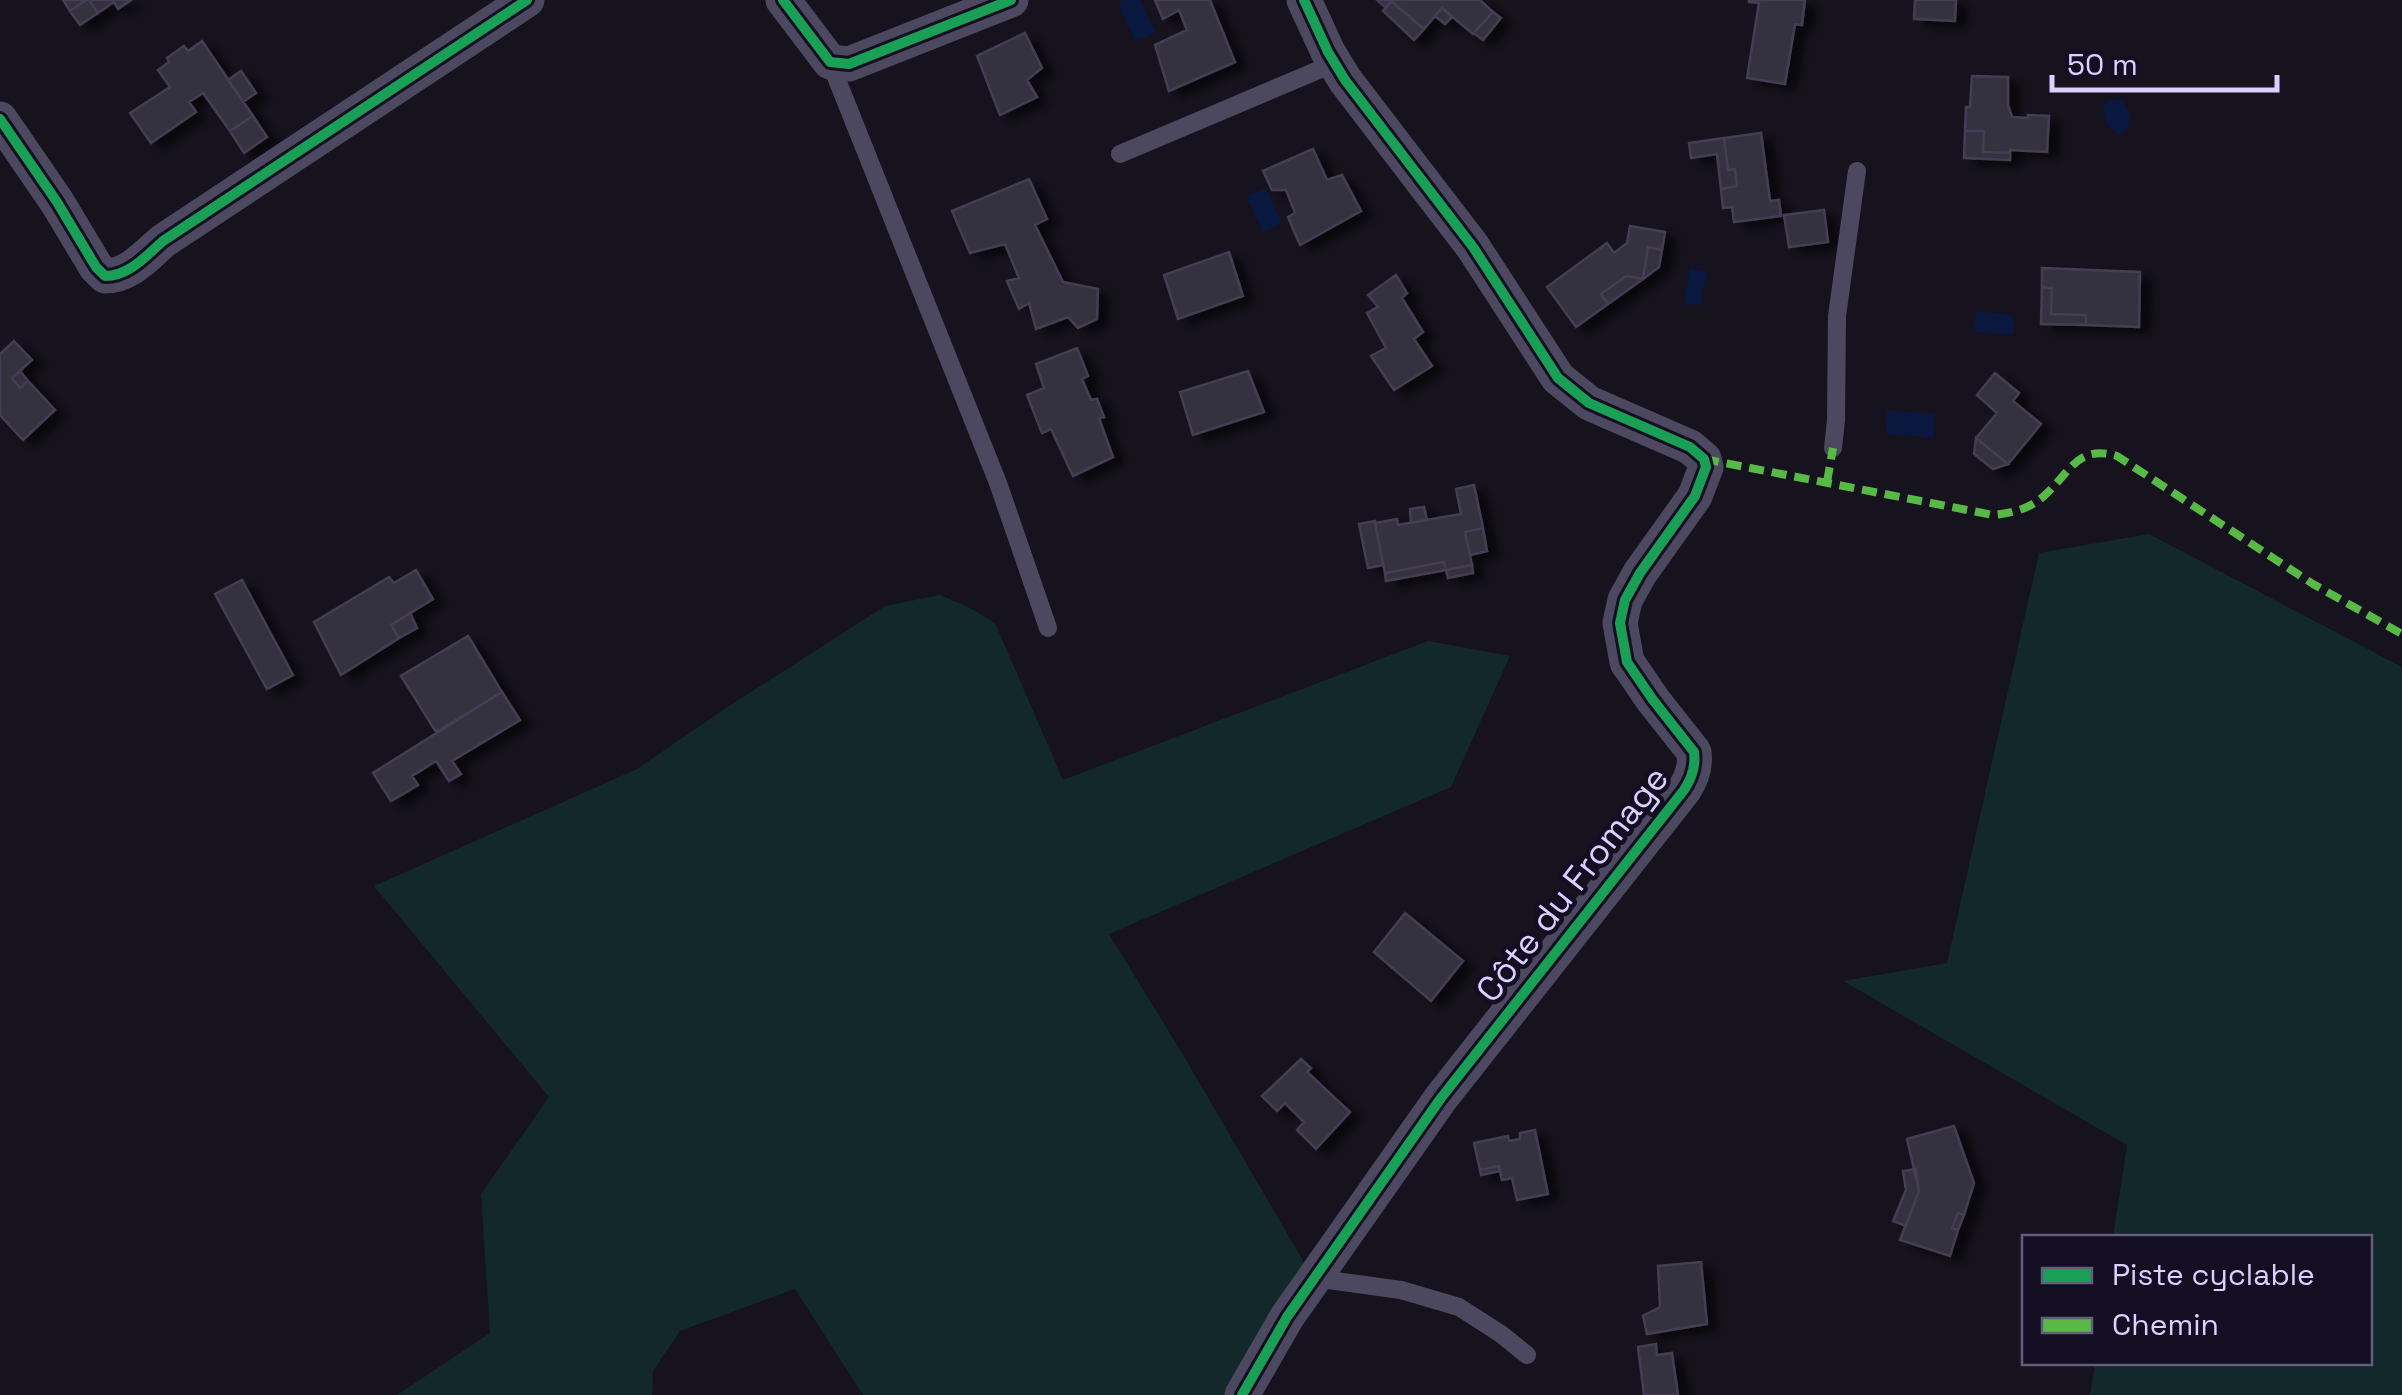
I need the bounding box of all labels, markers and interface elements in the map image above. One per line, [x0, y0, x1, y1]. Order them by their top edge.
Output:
scale bar [2052, 30, 2277, 92]
text: 50 m [2067, 45, 2138, 84]
street label: Côte du Fromage [1466, 757, 1678, 1011]
legend [2022, 1235, 2372, 1365]
text: Piste cyclable [2112, 1255, 2315, 1294]
text: Chemin [2112, 1305, 2219, 1344]

